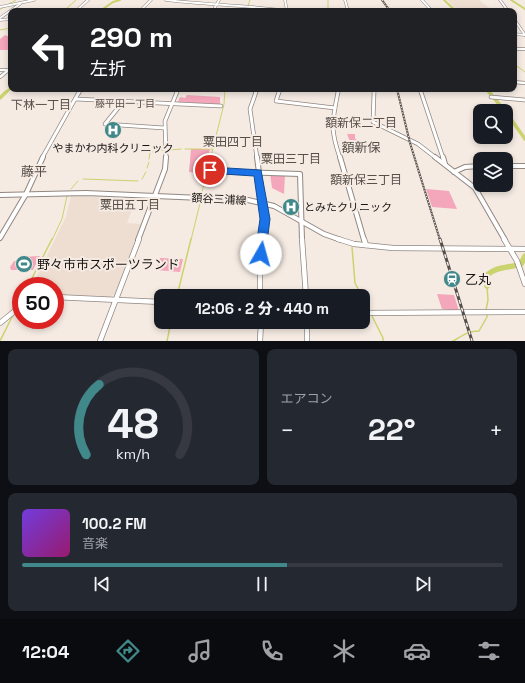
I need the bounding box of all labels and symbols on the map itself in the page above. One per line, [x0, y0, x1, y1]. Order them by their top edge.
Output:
district label: 下林一丁目 [11, 97, 71, 113]
district label: 藤平田一丁目 [95, 97, 155, 110]
district label: 額新保二丁目 [325, 115, 397, 131]
hospital icon: やまかわ内科クリニック [103, 120, 123, 140]
district label: 粟田四丁目 [203, 134, 263, 150]
district label: 額新保 [341, 139, 381, 156]
place label: やまかわ内科クリニック [53, 141, 174, 155]
district label: 粟田三丁目 [261, 151, 321, 167]
pin [193, 153, 227, 187]
district label: 藤平 [21, 163, 47, 180]
district label: 額新保三丁目 [330, 172, 402, 188]
street label: 額谷三浦線 [191, 191, 247, 207]
district label: 粟田五丁目 [100, 197, 160, 213]
hospital icon: とみたクリニック [281, 197, 301, 217]
place label: とみたクリニック [304, 200, 392, 214]
position arrow [240, 233, 282, 275]
sports icon: 野々市市スポーツランド [14, 254, 34, 274]
place label: 野々市市スポーツランド [37, 256, 180, 273]
station icon: 乙丸 [442, 269, 462, 289]
place label: 乙丸 [465, 271, 491, 288]
speed limit sign: 50 [12, 277, 64, 329]

